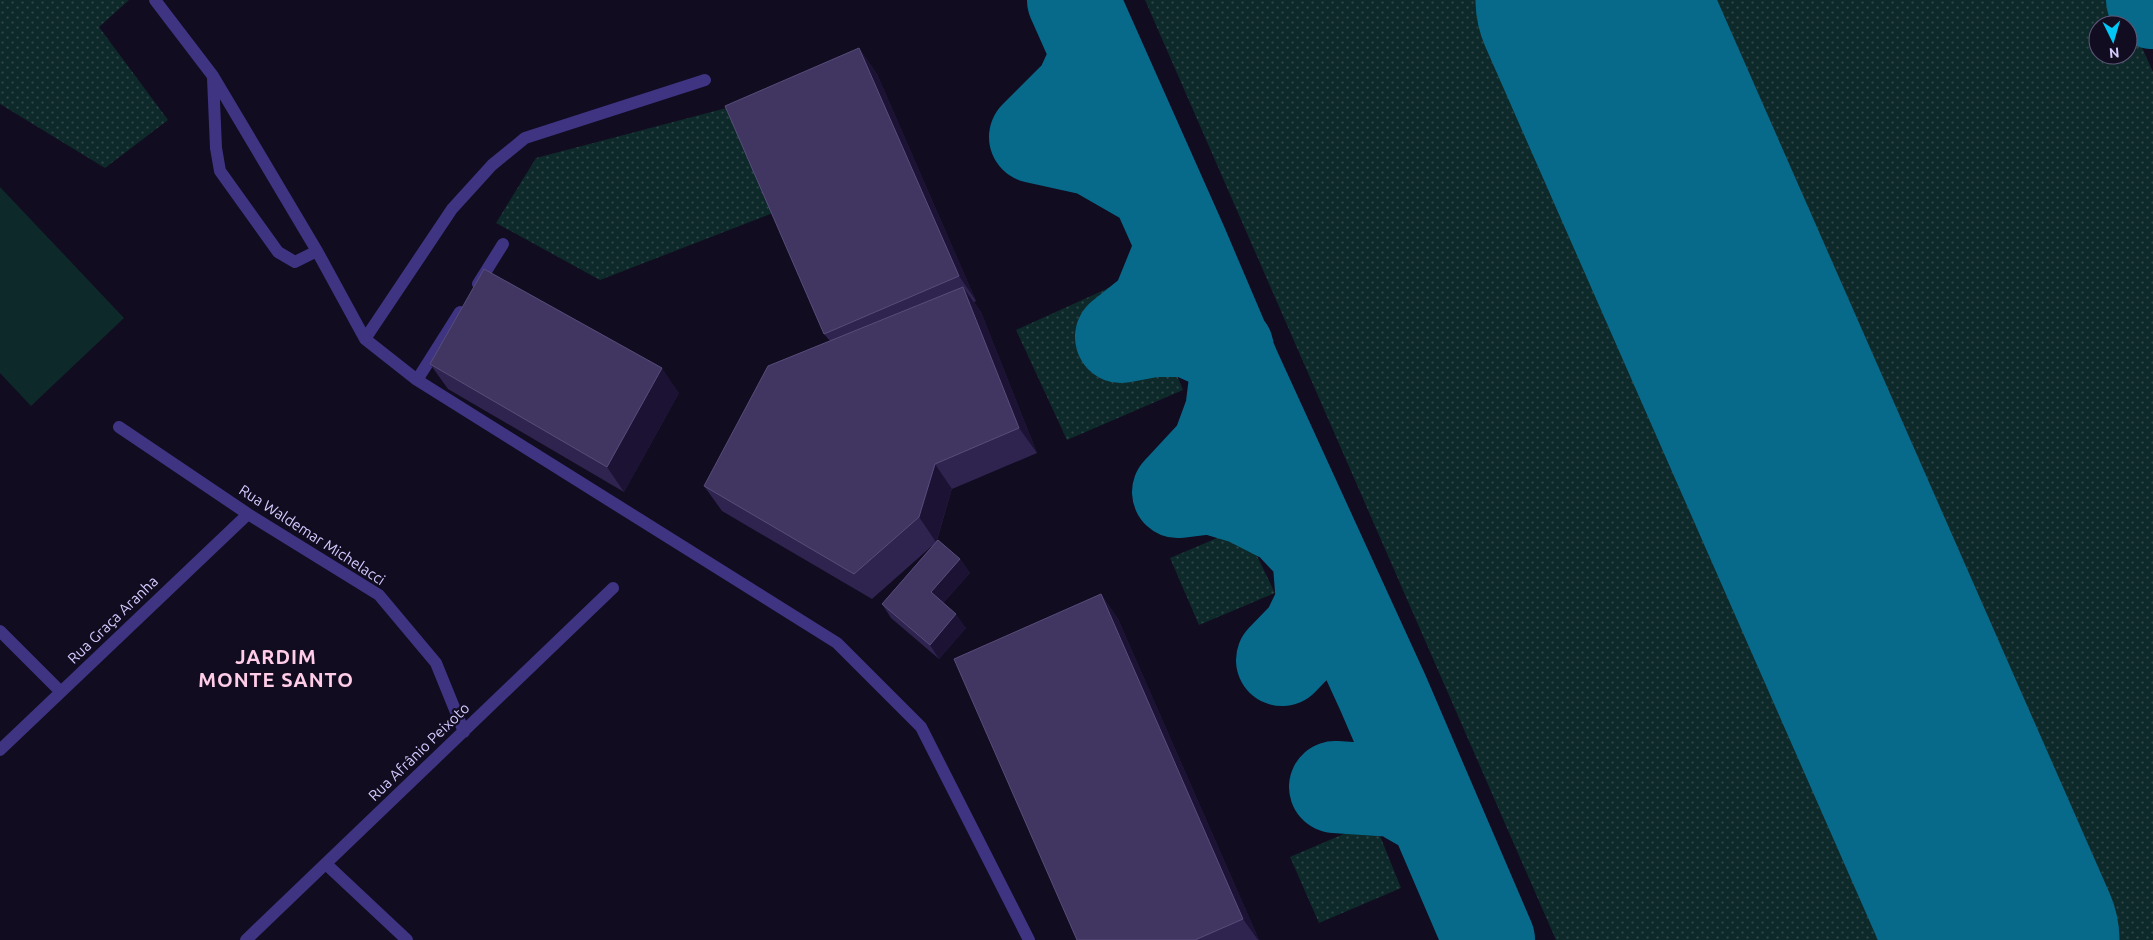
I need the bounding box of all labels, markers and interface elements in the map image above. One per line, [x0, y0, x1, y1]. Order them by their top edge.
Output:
north arrow [2088, 15, 2138, 65]
text: N [2108, 45, 2120, 61]
street label: Rua Waldemar Michelacci [236, 481, 389, 588]
street label: Rua Graça Aranha [64, 572, 161, 667]
district label: JARDIM MONTE SANTO [198, 645, 354, 691]
street label: Rua Afrânio Peixoto [365, 699, 473, 804]

